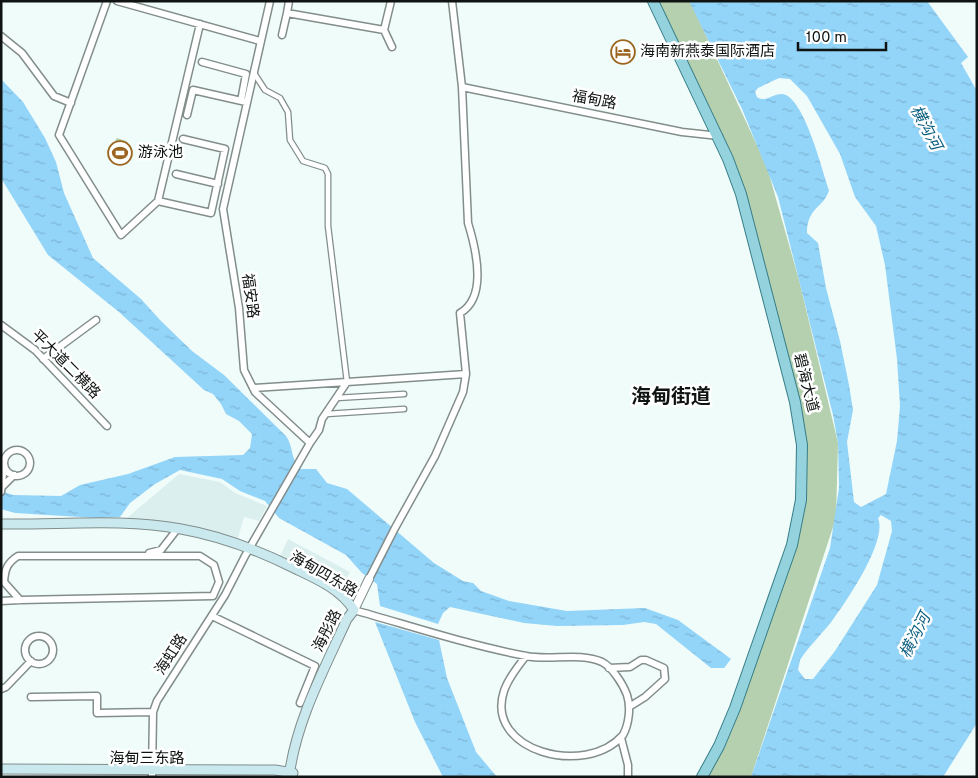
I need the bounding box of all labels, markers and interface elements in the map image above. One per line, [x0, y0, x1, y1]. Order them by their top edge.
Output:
scale bar [798, 20, 886, 52]
text: 100 m [806, 29, 847, 48]
hotel icon: 海南新燕泰国际酒店 [610, 39, 636, 65]
place label: 海南新燕泰国际酒店 [640, 43, 775, 62]
street label: 福甸路 [570, 87, 618, 115]
water label: 横沟河 [905, 102, 947, 157]
sports icon: 游泳池 [107, 140, 133, 166]
place label: 游泳池 [138, 144, 183, 163]
street label: 福安路 [236, 272, 262, 320]
street label: 平大道二横路 [26, 326, 104, 404]
street label: 碧海大道 [789, 352, 821, 414]
district label: 海甸街道 [631, 385, 711, 411]
street label: 海甸四东路 [286, 548, 360, 602]
street label: 海彤路 [309, 607, 347, 655]
water label: 横沟河 [896, 607, 937, 662]
street label: 海虹路 [152, 631, 192, 679]
street label: 海甸三东路 [109, 750, 185, 769]

